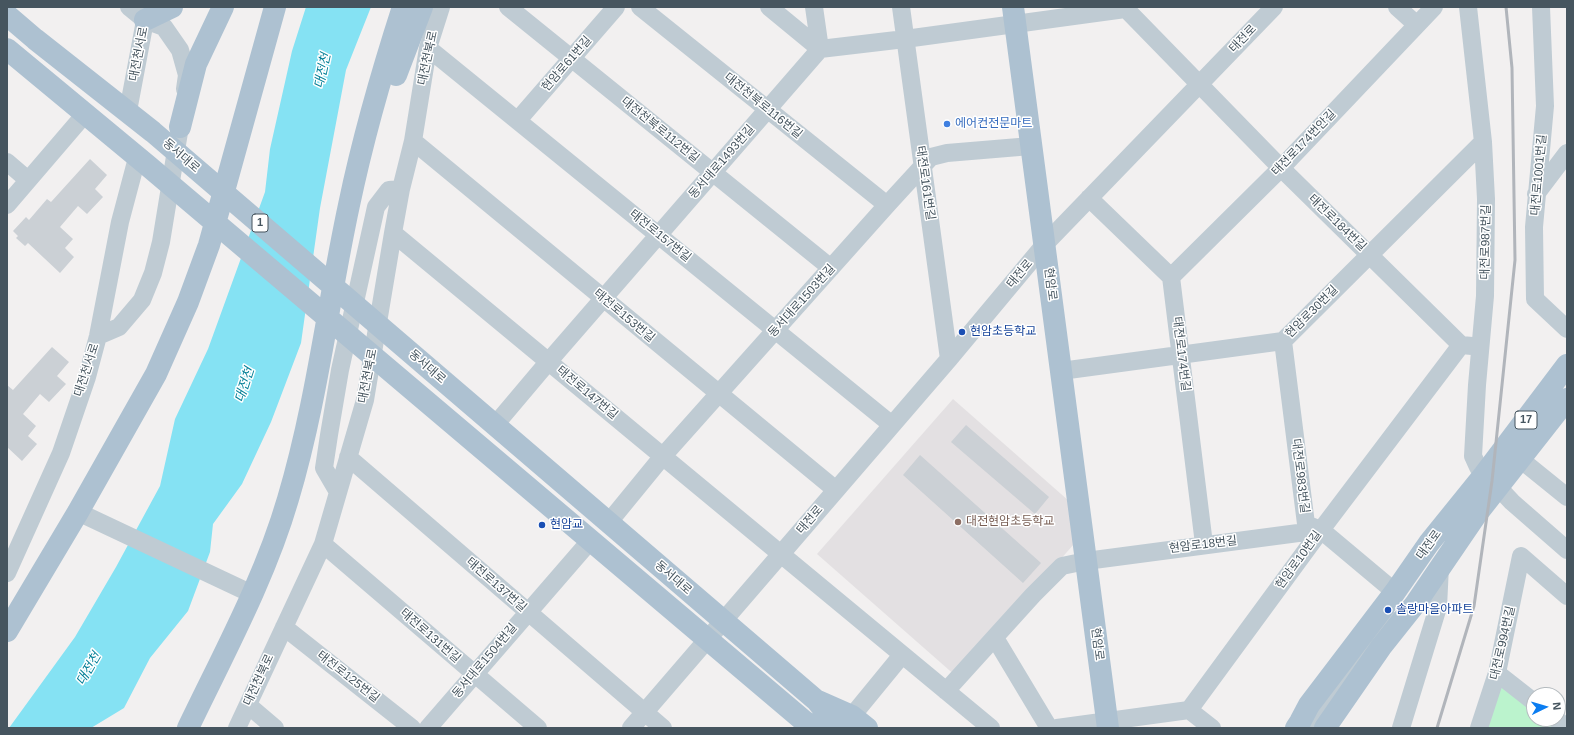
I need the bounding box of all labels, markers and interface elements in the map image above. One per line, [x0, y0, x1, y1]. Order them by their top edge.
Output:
street label: 태전로 [1226, 22, 1260, 56]
street label: 대전천서로 [127, 26, 151, 82]
street label: 대전천북로 [415, 30, 441, 86]
street label: 현암로61번길 [539, 33, 595, 95]
water label: 대전천 [312, 52, 334, 90]
street label: 대전천북로116번길 [721, 70, 805, 142]
street label: 대전천북로112번길 [618, 94, 702, 166]
street label: 태전로174번안길 [1269, 107, 1339, 179]
place label: 에어컨전문마트 [955, 117, 1032, 131]
marker: 에어컨전문마트 [942, 119, 952, 129]
street label: 동서대로1493번길 [686, 122, 758, 202]
street label: 대전로1001번길 [1528, 134, 1550, 216]
street label: 동서대로 [160, 136, 202, 176]
street label: 태전로161번길 [913, 145, 937, 221]
street label: 태전로184번길 [1305, 192, 1369, 254]
street label: 대전로987번길 [1478, 204, 1494, 280]
street label: 태전로157번길 [626, 207, 694, 265]
road number: 1 [252, 214, 268, 232]
street label: 태전로 [1004, 257, 1036, 291]
street label: 동서대로1503번길 [766, 262, 838, 340]
street label: 현암로 [1041, 267, 1059, 301]
street label: 현암로30번길 [1283, 283, 1341, 341]
street label: 태전로153번길 [591, 286, 657, 346]
street label: 태전로174번길 [1169, 316, 1193, 392]
place label: 현암초등학교 [970, 325, 1036, 339]
marker: 현암초등학교 [957, 327, 967, 337]
street label: 대전천서로 [72, 342, 102, 398]
street label: 동서대로 [406, 347, 448, 387]
street label: 대전천북로 [356, 348, 380, 404]
street label: 태전로147번길 [554, 363, 620, 423]
water label: 대전천 [232, 366, 258, 404]
road number: 17 [1515, 411, 1537, 429]
street label: 대전로983번길 [1288, 438, 1312, 514]
street label: 태전로 [794, 503, 826, 537]
place label: 대전현암초등학교 [966, 515, 1054, 529]
marker: 대전현암초등학교 [953, 517, 963, 527]
place label: 현암교 [550, 518, 583, 532]
marker: 현암교 [537, 520, 547, 530]
street label: 대전로 [1413, 527, 1445, 563]
street label: 현암로10번길 [1273, 528, 1325, 592]
street label: 현암로18번길 [1168, 534, 1238, 556]
street label: 태전로137번길 [463, 555, 529, 615]
street label: 동서대로 [652, 558, 694, 598]
place label: 솔랑마을아파트 [1396, 603, 1473, 617]
marker: 솔랑마을아파트 [1383, 605, 1393, 615]
street label: 대전로994번길 [1488, 605, 1518, 681]
street label: 태전로131번길 [397, 606, 463, 666]
street label: 동서대로1504번길 [450, 621, 520, 701]
street label: 현암로 [1088, 627, 1106, 661]
street label: 태전로125번길 [314, 648, 382, 706]
water label: 대전천 [73, 650, 105, 688]
street label: 대전천북로 [241, 652, 277, 708]
north arrow [1526, 687, 1566, 727]
text: N [1551, 702, 1563, 711]

